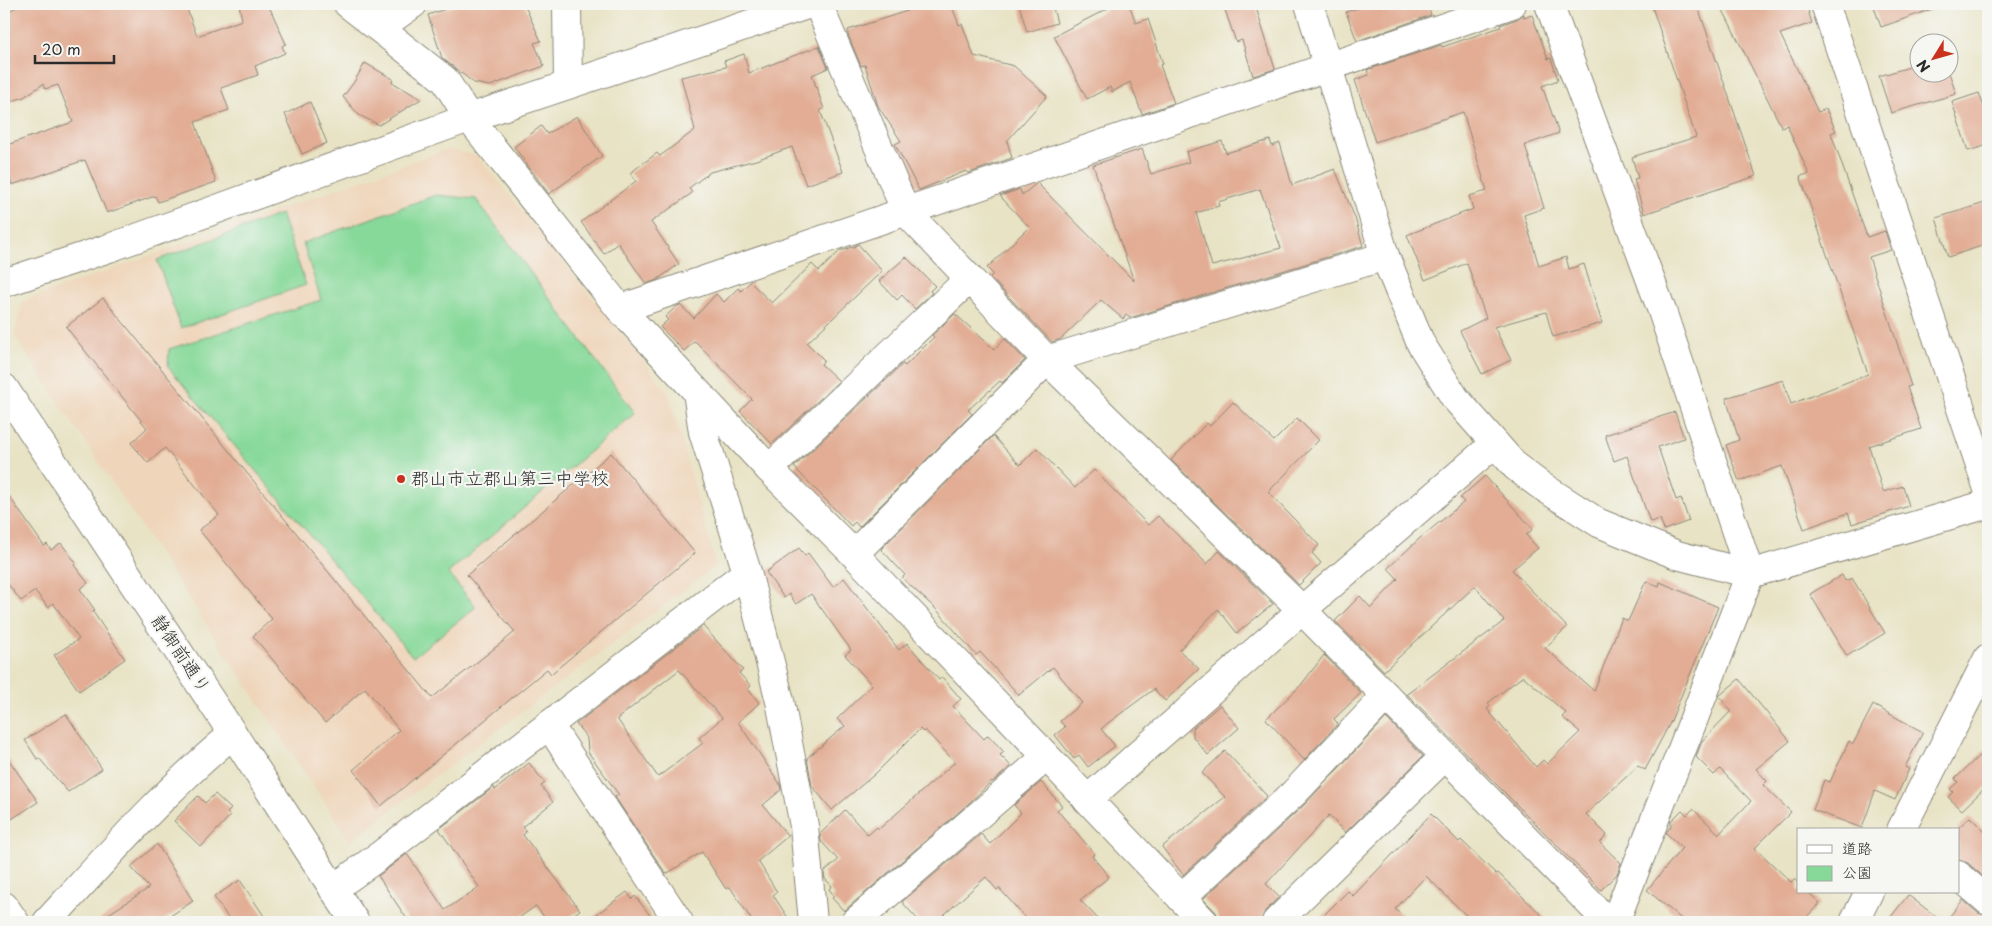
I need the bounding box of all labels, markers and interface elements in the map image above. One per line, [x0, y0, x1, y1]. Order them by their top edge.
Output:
scale bar [35, 32, 114, 64]
north arrow [1910, 32, 1960, 82]
text: 20 m [42, 37, 81, 60]
text: N [1911, 55, 1935, 77]
place label: 郡山市立郡山第三中学校 [411, 464, 609, 491]
marker: 郡山市立郡山第三中学校 [395, 473, 407, 485]
street label: 静御前通り [146, 608, 219, 698]
legend [1797, 828, 1960, 894]
text: 道路 [1842, 836, 1872, 859]
text: 公園 [1842, 860, 1872, 883]

